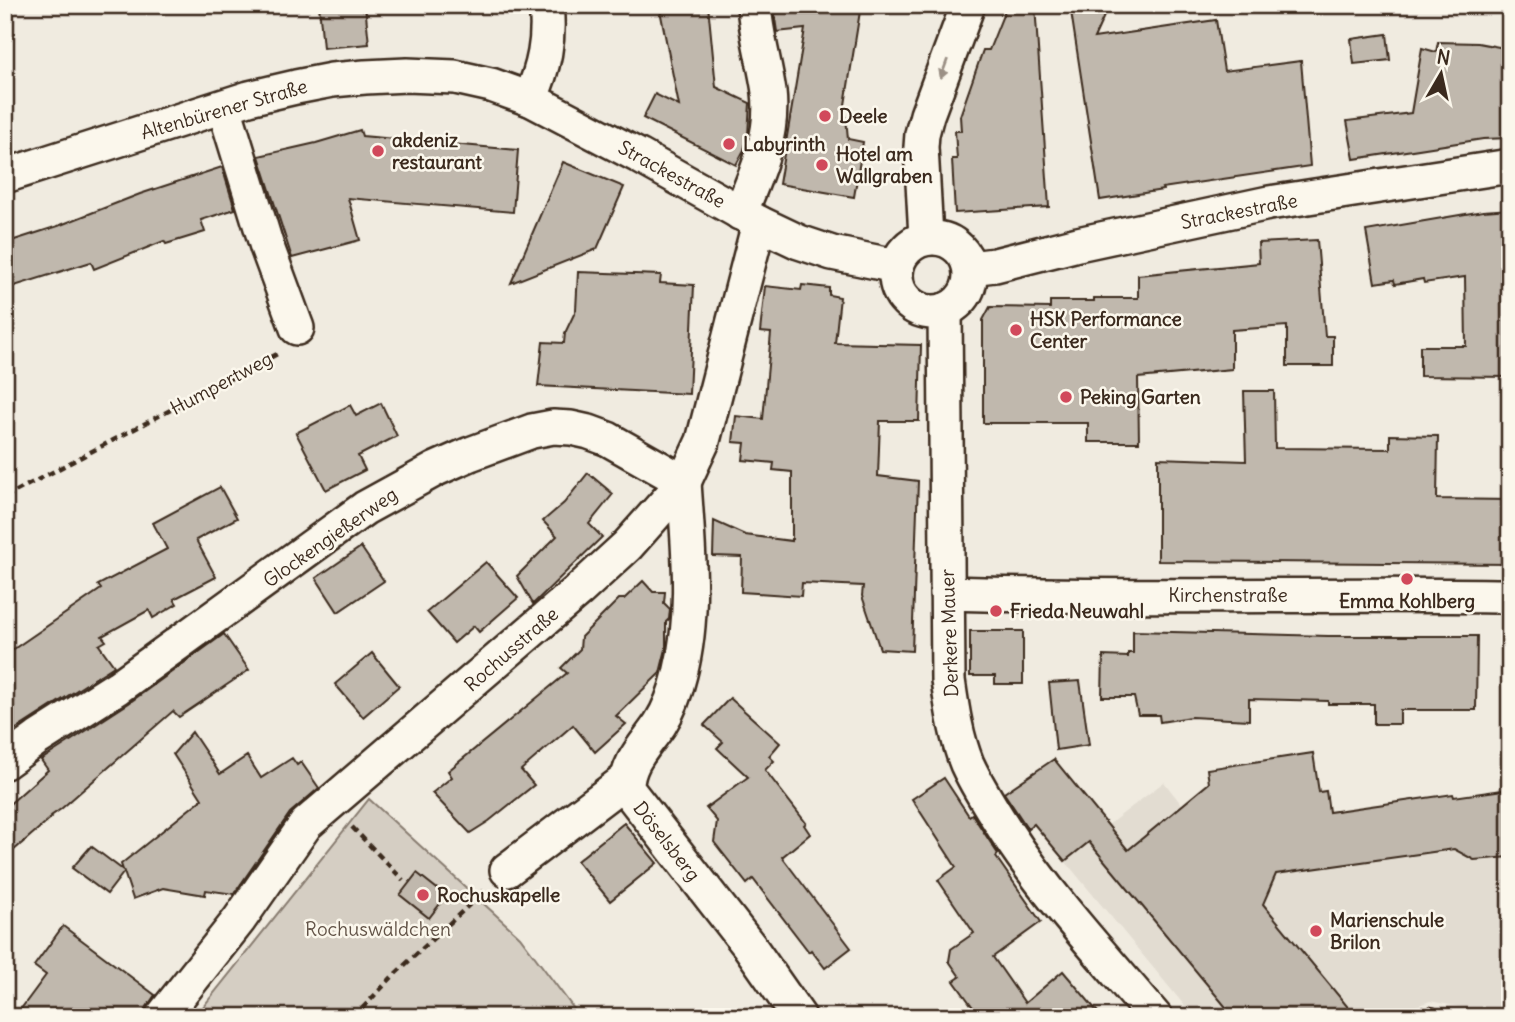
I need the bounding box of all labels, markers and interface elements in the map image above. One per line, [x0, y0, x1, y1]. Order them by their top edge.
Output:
north arrow [1406, 38, 1476, 108]
text: N [1435, 44, 1452, 70]
one-way arrow [938, 59, 949, 80]
street label: Altenbürener Straße [138, 74, 310, 144]
place label: Deele [839, 104, 887, 128]
marker: Deele [817, 108, 833, 124]
place label: akdeniz restaurant [392, 128, 483, 174]
place label: Labyrinth [743, 132, 826, 156]
street label: Strackestraße [614, 135, 730, 213]
marker: Labyrinth [721, 136, 737, 152]
place label: Hotel am Wallgraben [836, 142, 933, 188]
marker: akdeniz restaurant [370, 143, 386, 159]
marker: Hotel am Wallgraben [814, 157, 830, 173]
street label: Strackestraße [1179, 188, 1299, 234]
place label: HSK Performance Center [1030, 307, 1182, 353]
marker: HSK Performance Center [1008, 322, 1024, 338]
street label: Humpertweg [166, 346, 276, 420]
place label: Peking Garten [1080, 385, 1201, 409]
marker: Peking Garten [1058, 389, 1074, 405]
street label: Glockengießerweg [258, 482, 402, 592]
street label: Derkere Mauer [935, 568, 963, 697]
marker: Emma Kohlberg [1399, 571, 1415, 587]
street label: Kirchenstraße [1168, 583, 1288, 607]
place label: Emma Kohlberg [1339, 589, 1475, 613]
place label: Frieda Neuwahl [1010, 599, 1144, 623]
street label: Rochusstraße [459, 602, 563, 696]
marker: Frieda Neuwahl [988, 603, 1004, 619]
street label: Döselsberg [628, 796, 706, 886]
place label: Rochuskapelle [437, 883, 560, 907]
marker: Rochuskapelle [415, 887, 431, 903]
place label: Marienschule Brilon [1330, 908, 1444, 954]
park label: Rochuswäldchen [305, 917, 451, 941]
marker: Marienschule Brilon [1308, 923, 1324, 939]

